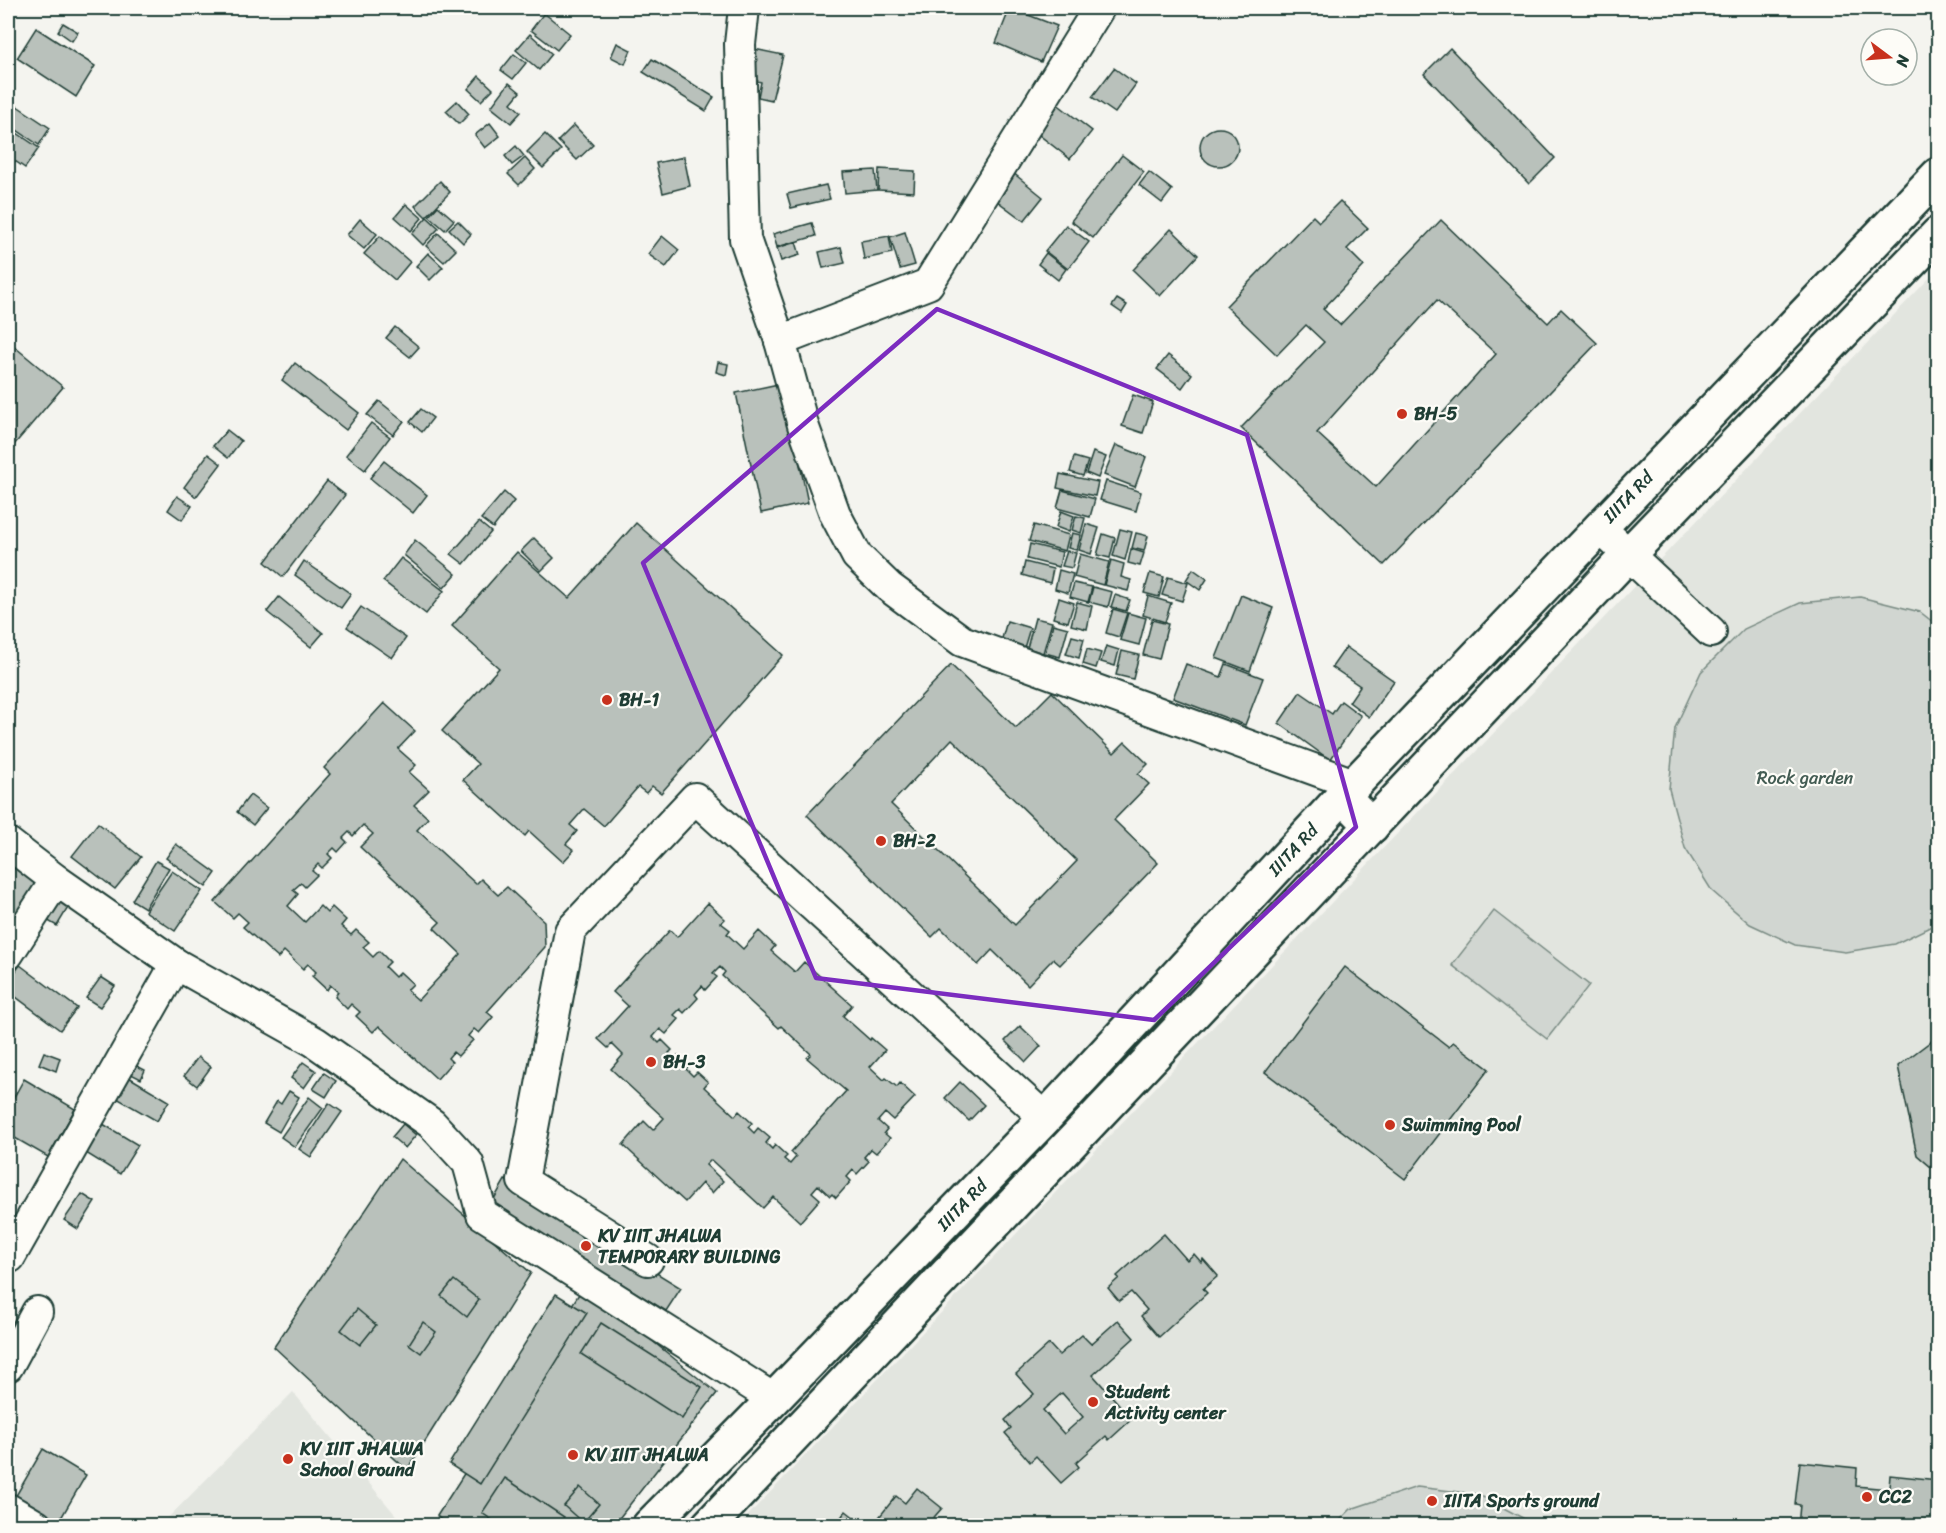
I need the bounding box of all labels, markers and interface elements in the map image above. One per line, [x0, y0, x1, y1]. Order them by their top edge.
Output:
north arrow [1859, 27, 1919, 87]
text: N [1887, 51, 1919, 71]
place label: BH-5 [1414, 398, 1457, 430]
marker: BH-5 [1395, 407, 1409, 421]
street label: IIITA Rd [1594, 462, 1662, 531]
place label: BH-1 [619, 684, 659, 716]
marker: BH-1 [600, 693, 614, 707]
park label: Rock garden [1757, 762, 1854, 794]
street label: IIITA Rd [1259, 815, 1327, 885]
place label: BH-2 [893, 825, 936, 857]
marker: BH-2 [874, 834, 888, 848]
place label: BH-3 [663, 1046, 705, 1078]
marker: BH-3 [644, 1055, 658, 1069]
place label: Swimming Pool [1401, 1109, 1522, 1141]
marker: Swimming Pool [1383, 1118, 1397, 1132]
street label: IIITA Rd [928, 1170, 996, 1239]
place label: KV IIIT JHALWA TEMPORARY BUILDING [597, 1220, 781, 1273]
marker: KV IIIT JHALWA TEMPORARY BUILDING [579, 1239, 593, 1253]
place label: Student Activity center [1104, 1376, 1227, 1429]
marker: Student Activity center [1086, 1395, 1100, 1409]
place label: KV IIIT JHALWA School Ground [299, 1433, 424, 1486]
place label: KV IIIT JHALWA [584, 1439, 709, 1471]
marker: KV IIIT JHALWA [566, 1448, 580, 1462]
marker: KV IIIT JHALWA School Ground [281, 1452, 295, 1466]
place label: CC2 [1878, 1481, 1912, 1513]
place label: IIITA Sports ground [1443, 1485, 1600, 1517]
marker: CC2 [1860, 1490, 1874, 1504]
marker: IIITA Sports ground [1425, 1494, 1439, 1508]

